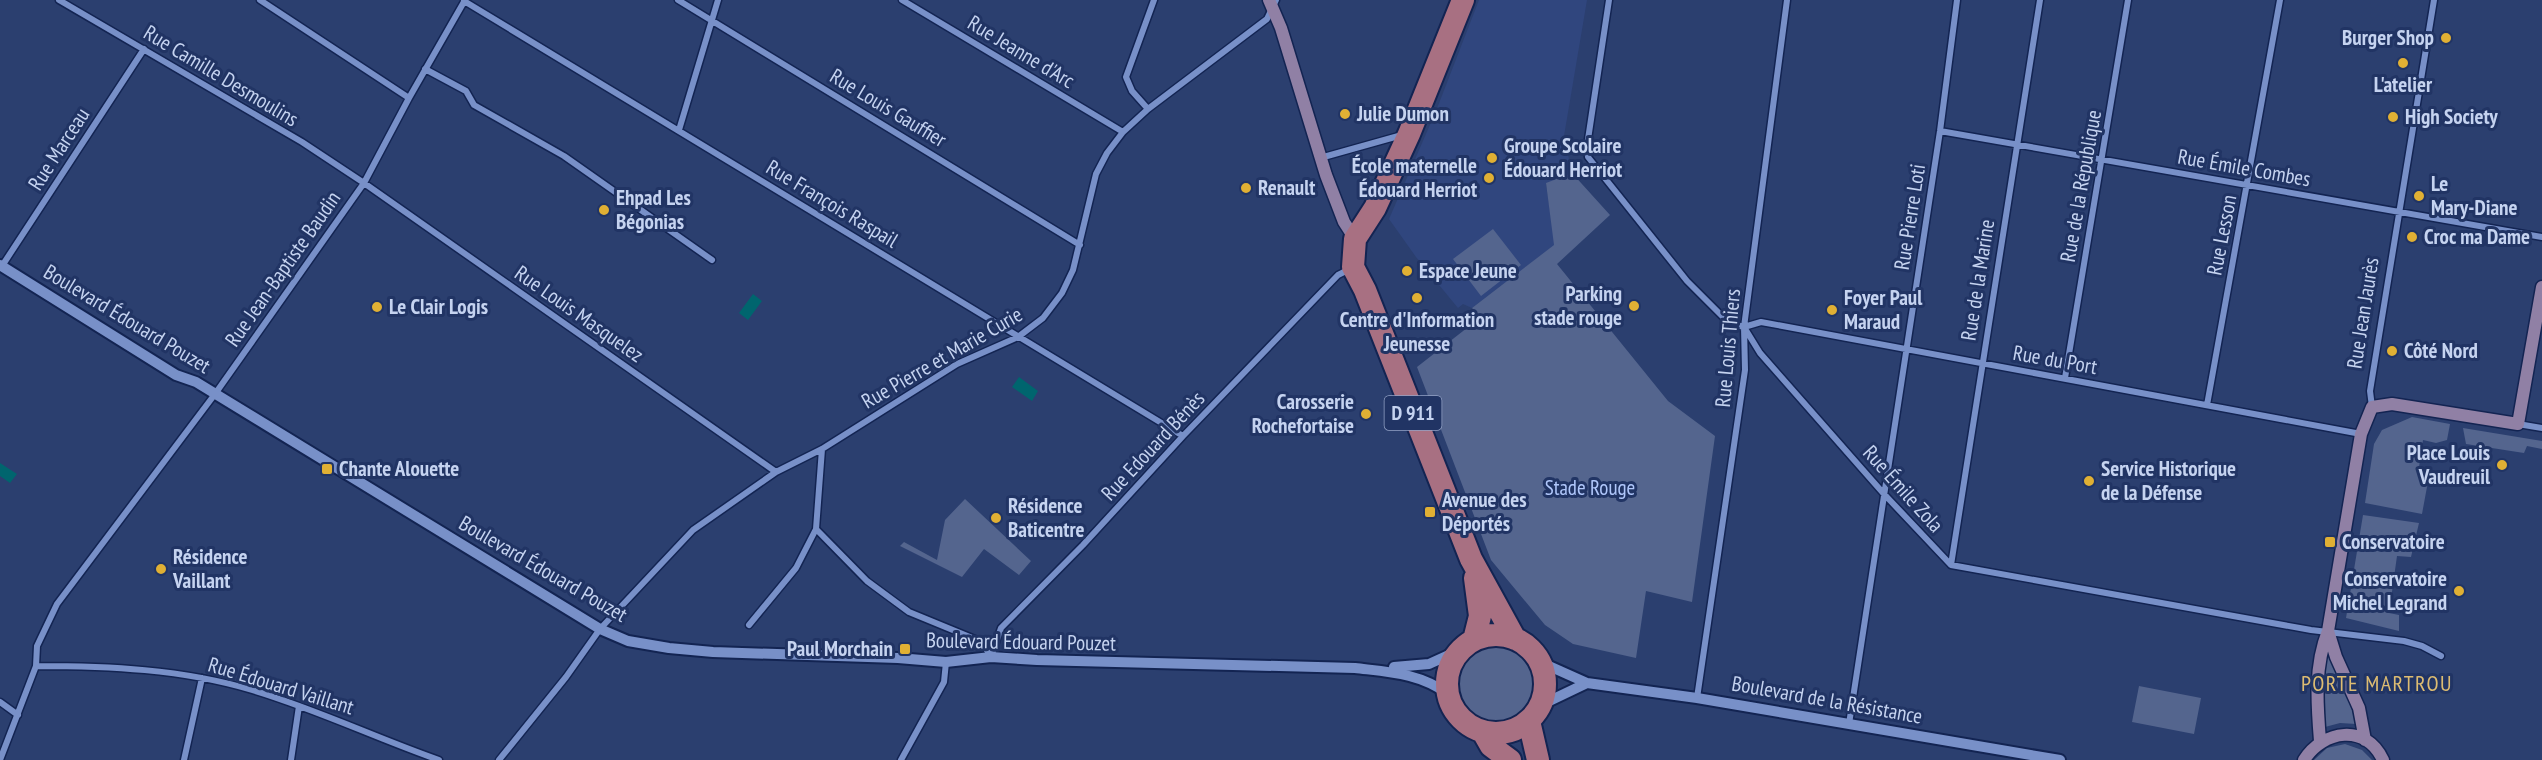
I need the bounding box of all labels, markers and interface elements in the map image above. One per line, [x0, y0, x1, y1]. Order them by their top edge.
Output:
street label: Rue Jeanne d'Arc [963, 9, 1080, 94]
street label: Rue Camille Desmoulins [139, 19, 303, 132]
place label: Burger Shop [2342, 24, 2434, 51]
marker: Burger Shop [2439, 31, 2453, 45]
marker: L'atelier [2396, 56, 2410, 70]
street label: Rue Louis Gauffier [825, 62, 952, 153]
place label: L'atelier [2374, 71, 2433, 98]
place label: Julie Dumon [1356, 100, 1449, 127]
street label: Rue Marceau [22, 102, 95, 195]
place label: High Society [2405, 103, 2498, 130]
marker: Julie Dumon [1338, 107, 1352, 121]
street label: Rue de la République [2054, 108, 2107, 264]
marker: High Society [2386, 110, 2400, 124]
place label: Groupe Scolaire Édouard Herriot [1504, 132, 1622, 183]
street label: Rue Émile Combes [2176, 143, 2313, 192]
marker: Groupe Scolaire Édouard Herriot [1485, 151, 1499, 165]
place label: École maternelle Édouard Herriot [1352, 152, 1477, 203]
street label: Rue François Raspail [761, 154, 903, 254]
street label: Rue Pierre Loti [1888, 162, 1931, 272]
place label: Le Mary-Diane [2431, 170, 2517, 221]
marker: École maternelle Édouard Herriot [1482, 171, 1496, 185]
place label: Renault [1258, 174, 1315, 201]
marker: Renault [1239, 181, 1253, 195]
place label: Ehpad Les Bégonias [616, 184, 691, 235]
street label: Rue Jean-Baptiste Baudin [219, 186, 346, 352]
marker: Le Mary-Diane [2412, 189, 2426, 203]
street label: Rue Lesson [2201, 192, 2243, 277]
marker: Ehpad Les Bégonias [597, 203, 611, 217]
street label: Rue de la Marine [1955, 217, 2000, 342]
place label: Croc ma Dame [2424, 223, 2530, 250]
marker: Croc ma Dame [2405, 230, 2419, 244]
street label: Rue Jean Jaurès [2340, 255, 2385, 370]
place label: Espace Jeune [1419, 257, 1517, 284]
street label: Boulevard Édouard Pouzet [39, 258, 216, 379]
street label: Rue Louis Masquelez [510, 259, 649, 368]
marker: Espace Jeune [1400, 264, 1414, 278]
place label: Parking stade rouge [1534, 280, 1622, 331]
place label: Foyer Paul Maraud [1844, 284, 1923, 335]
street label: Rue Louis Thiers [1709, 288, 1746, 408]
marker: Centre d'Information Jeunesse [1410, 291, 1424, 305]
place label: Le Clair Logis [389, 293, 488, 320]
marker: Parking stade rouge [1627, 299, 1641, 313]
marker: Le Clair Logis [370, 300, 384, 314]
street label: Rue Pierre et Marie Curie [857, 301, 1027, 415]
marker: Foyer Paul Maraud [1825, 303, 1839, 317]
place label: Centre d'Information Jeunesse [1340, 306, 1494, 357]
place label: Côté Nord [2404, 337, 2478, 364]
street label: Rue du Port [2011, 339, 2099, 380]
marker: Côté Nord [2385, 344, 2399, 358]
street label: Rue Edouard Bénès [1095, 385, 1210, 506]
place label: Carosserie Rochefortaise [1252, 388, 1354, 439]
road number: D 911 [1384, 396, 1442, 430]
marker: Carosserie Rochefortaise [1359, 407, 1373, 421]
street label: Rue Émile Zola [1857, 439, 1950, 538]
place label: Place Louis Vaudreuil [2407, 439, 2491, 490]
place label: Chante Alouette [339, 455, 459, 482]
place label: Service Historique de la Défense [2101, 455, 2236, 506]
marker: Place Louis Vaudreuil [2495, 458, 2509, 472]
marker: Chante Alouette [320, 462, 334, 476]
park label: Stade Rouge [1545, 474, 1635, 501]
marker: Service Historique de la Défense [2082, 474, 2096, 488]
place label: Avenue des Déportés [1441, 486, 1527, 537]
place label: Résidence Baticentre [1008, 492, 1085, 543]
marker: Avenue des Déportés [1423, 505, 1437, 519]
street label: Boulevard Édouard Pouzet [454, 509, 632, 628]
marker: Résidence Baticentre [989, 511, 1003, 525]
place label: Conservatoire [2342, 528, 2445, 555]
marker: Conservatoire [2323, 535, 2337, 549]
place label: Résidence Vaillant [172, 543, 248, 594]
marker: Résidence Vaillant [154, 562, 168, 576]
place label: Conservatoire Michel Legrand [2333, 565, 2447, 616]
marker: Conservatoire Michel Legrand [2452, 584, 2466, 598]
street label: Boulevard Édouard Pouzet [926, 626, 1116, 657]
place label: Paul Morchain [787, 635, 893, 662]
marker: Paul Morchain [898, 642, 912, 656]
street label: Rue Édouard Vaillant [205, 651, 357, 721]
street label: Boulevard de la Résistance [1730, 669, 1924, 730]
district label: PORTE MARTROU [2301, 669, 2453, 697]

